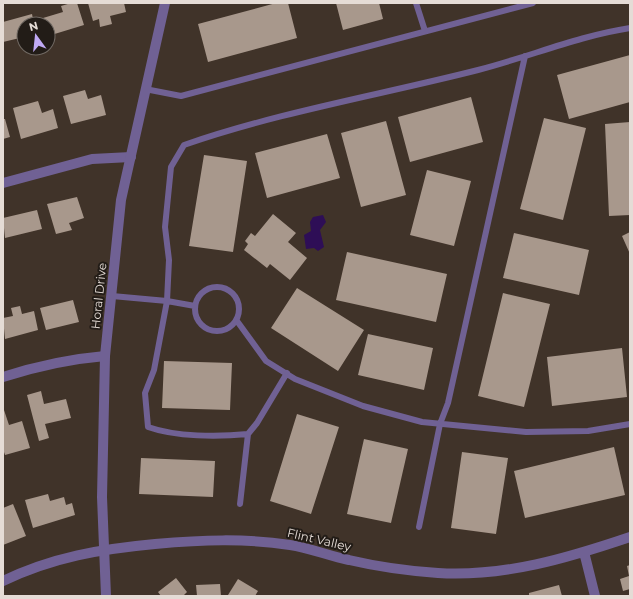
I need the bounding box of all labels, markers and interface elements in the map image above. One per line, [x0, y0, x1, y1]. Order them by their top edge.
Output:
north arrow [16, 16, 56, 56]
text: N [27, 18, 40, 34]
street label: Horal Drive [88, 262, 109, 330]
street label: Flint Valley [286, 525, 353, 554]

